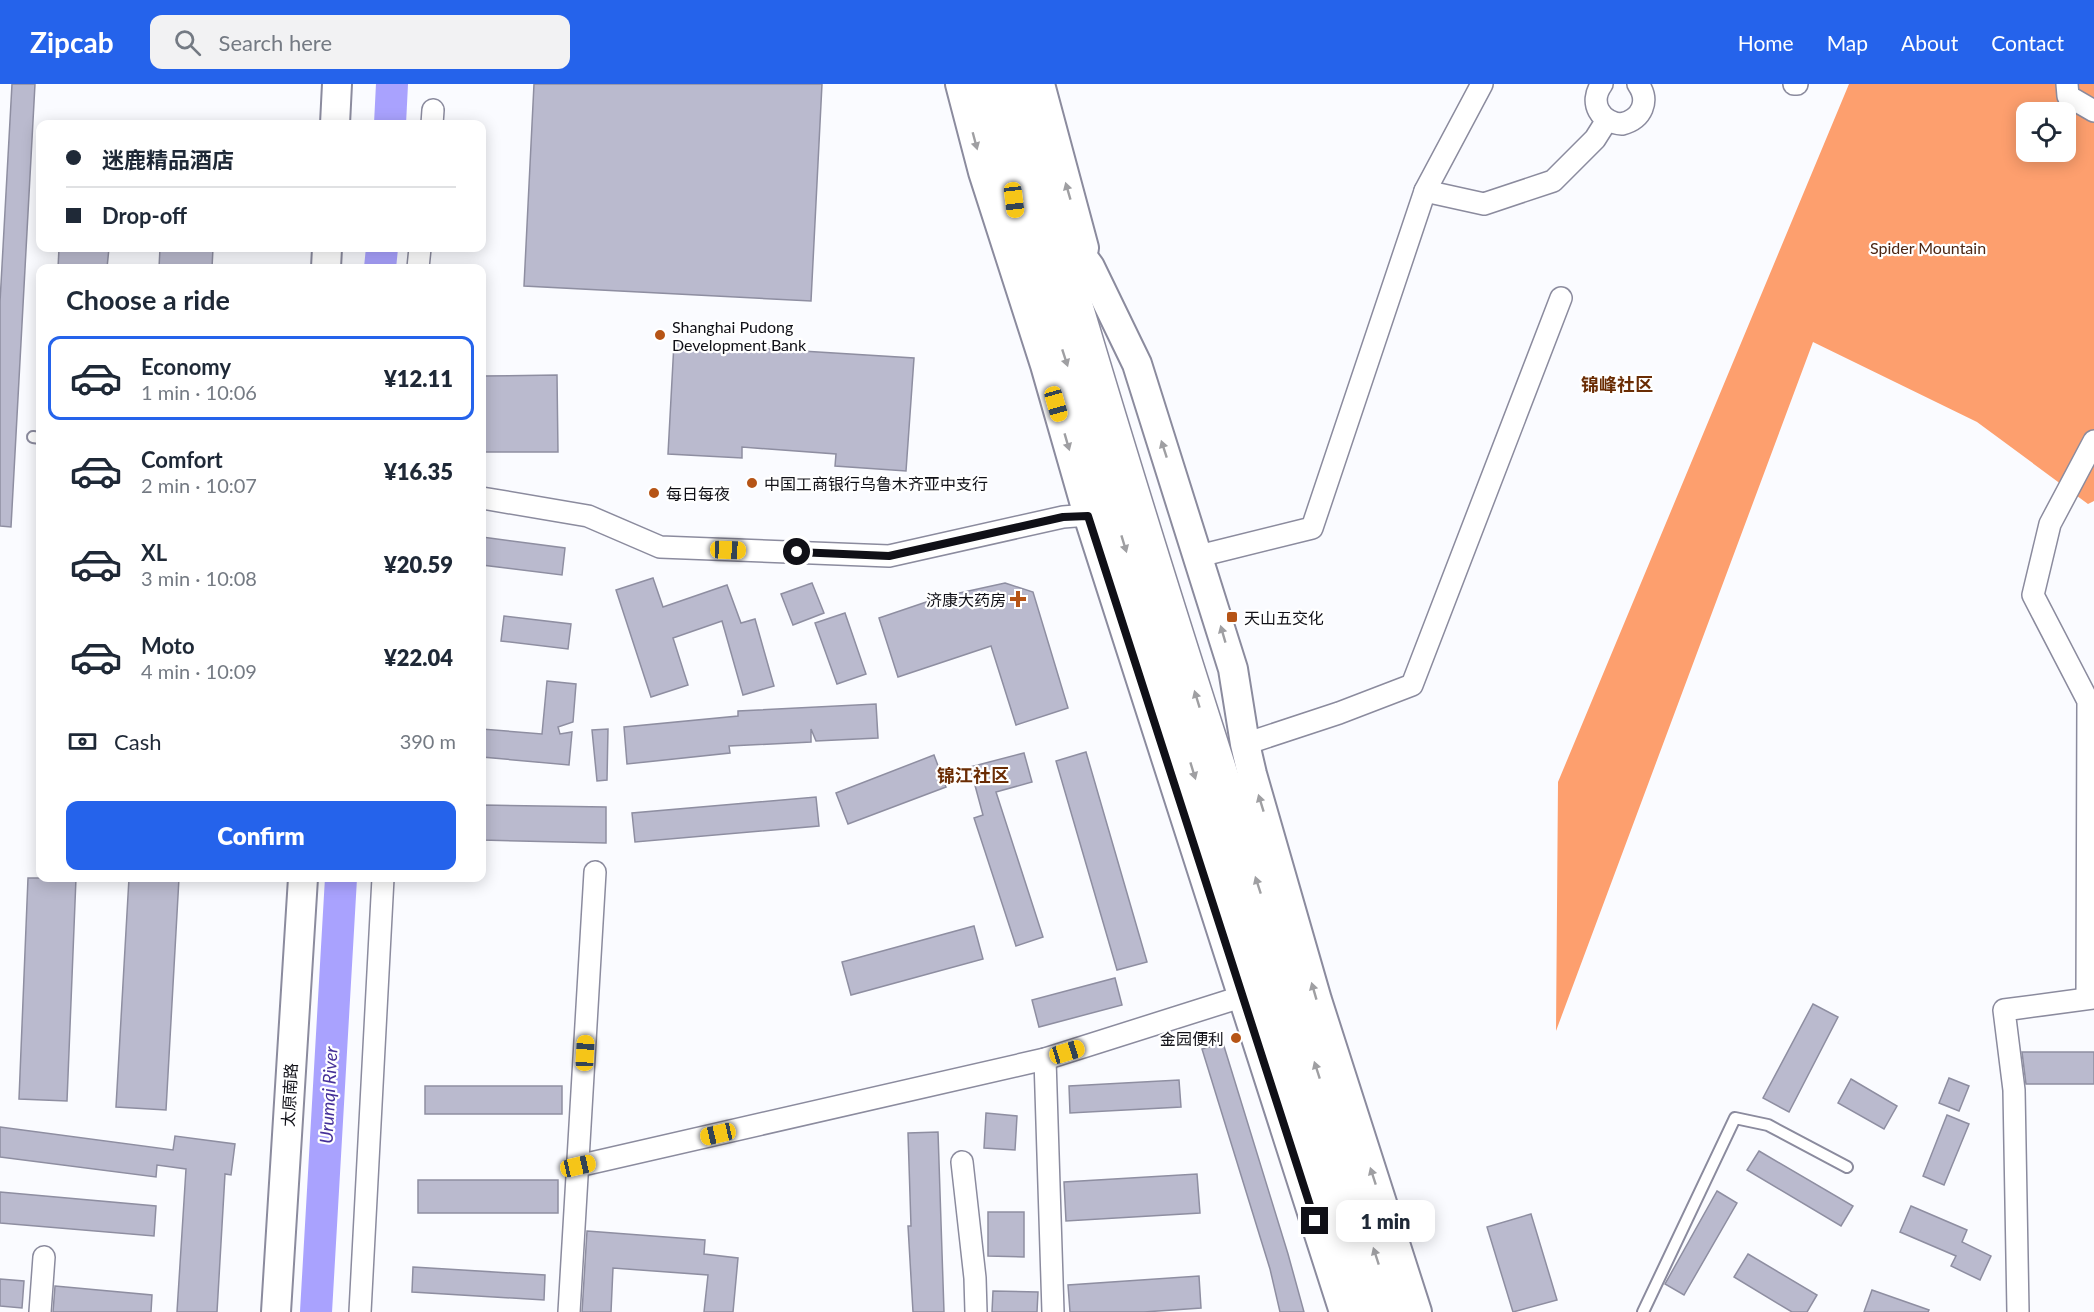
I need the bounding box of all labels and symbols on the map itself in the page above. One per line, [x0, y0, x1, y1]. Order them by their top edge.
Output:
one-way arrow [971, 131, 981, 150]
car [1003, 181, 1025, 219]
one-way arrow [1063, 181, 1072, 199]
park label: Spider Mountain [1870, 238, 1986, 257]
place label: Shanghai Pudong Development Bank [672, 317, 807, 354]
marker: Shanghai Pudong Development Bank [653, 328, 667, 342]
one-way arrow [1061, 349, 1070, 367]
district label: 锦峰社区 [1581, 373, 1653, 395]
car [1042, 384, 1070, 424]
one-way arrow [1063, 433, 1072, 451]
one-way arrow [1159, 440, 1169, 458]
place label: 中国工商银行乌鲁木齐亚中支行 [764, 474, 988, 493]
marker: 中国工商银行乌鲁木齐亚中支行 [745, 476, 759, 490]
place label: 每日每夜 [666, 484, 730, 503]
marker: 每日每夜 [647, 486, 661, 500]
one-way arrow [1120, 535, 1129, 553]
route start [783, 538, 810, 565]
car [710, 540, 746, 560]
place label: 济康大药房 [926, 590, 1006, 609]
marker: 济康大药房 [1011, 592, 1025, 606]
place label: 天山五交化 [1244, 608, 1324, 627]
marker: 天山五交化 [1225, 610, 1239, 624]
one-way arrow [1218, 625, 1227, 643]
one-way arrow [1192, 690, 1201, 708]
one-way arrow [1189, 762, 1198, 780]
district label: 锦江社区 [937, 764, 1009, 786]
one-way arrow [1256, 794, 1265, 812]
one-way arrow [1252, 876, 1262, 894]
one-way arrow [1309, 981, 1318, 999]
place label: 金园便利 [1160, 1029, 1224, 1048]
marker: 金园便利 [1229, 1031, 1243, 1045]
car [575, 1035, 595, 1071]
car [1047, 1038, 1087, 1066]
water label: Urumqi River [314, 1045, 342, 1144]
one-way arrow [1311, 1061, 1321, 1079]
street label: 太原南路 [278, 1063, 300, 1127]
car [698, 1121, 738, 1147]
car [558, 1153, 598, 1179]
one-way arrow [1368, 1167, 1377, 1185]
callout: 1 min [1336, 1200, 1435, 1242]
route end [1301, 1207, 1328, 1234]
one-way arrow [1371, 1247, 1380, 1265]

